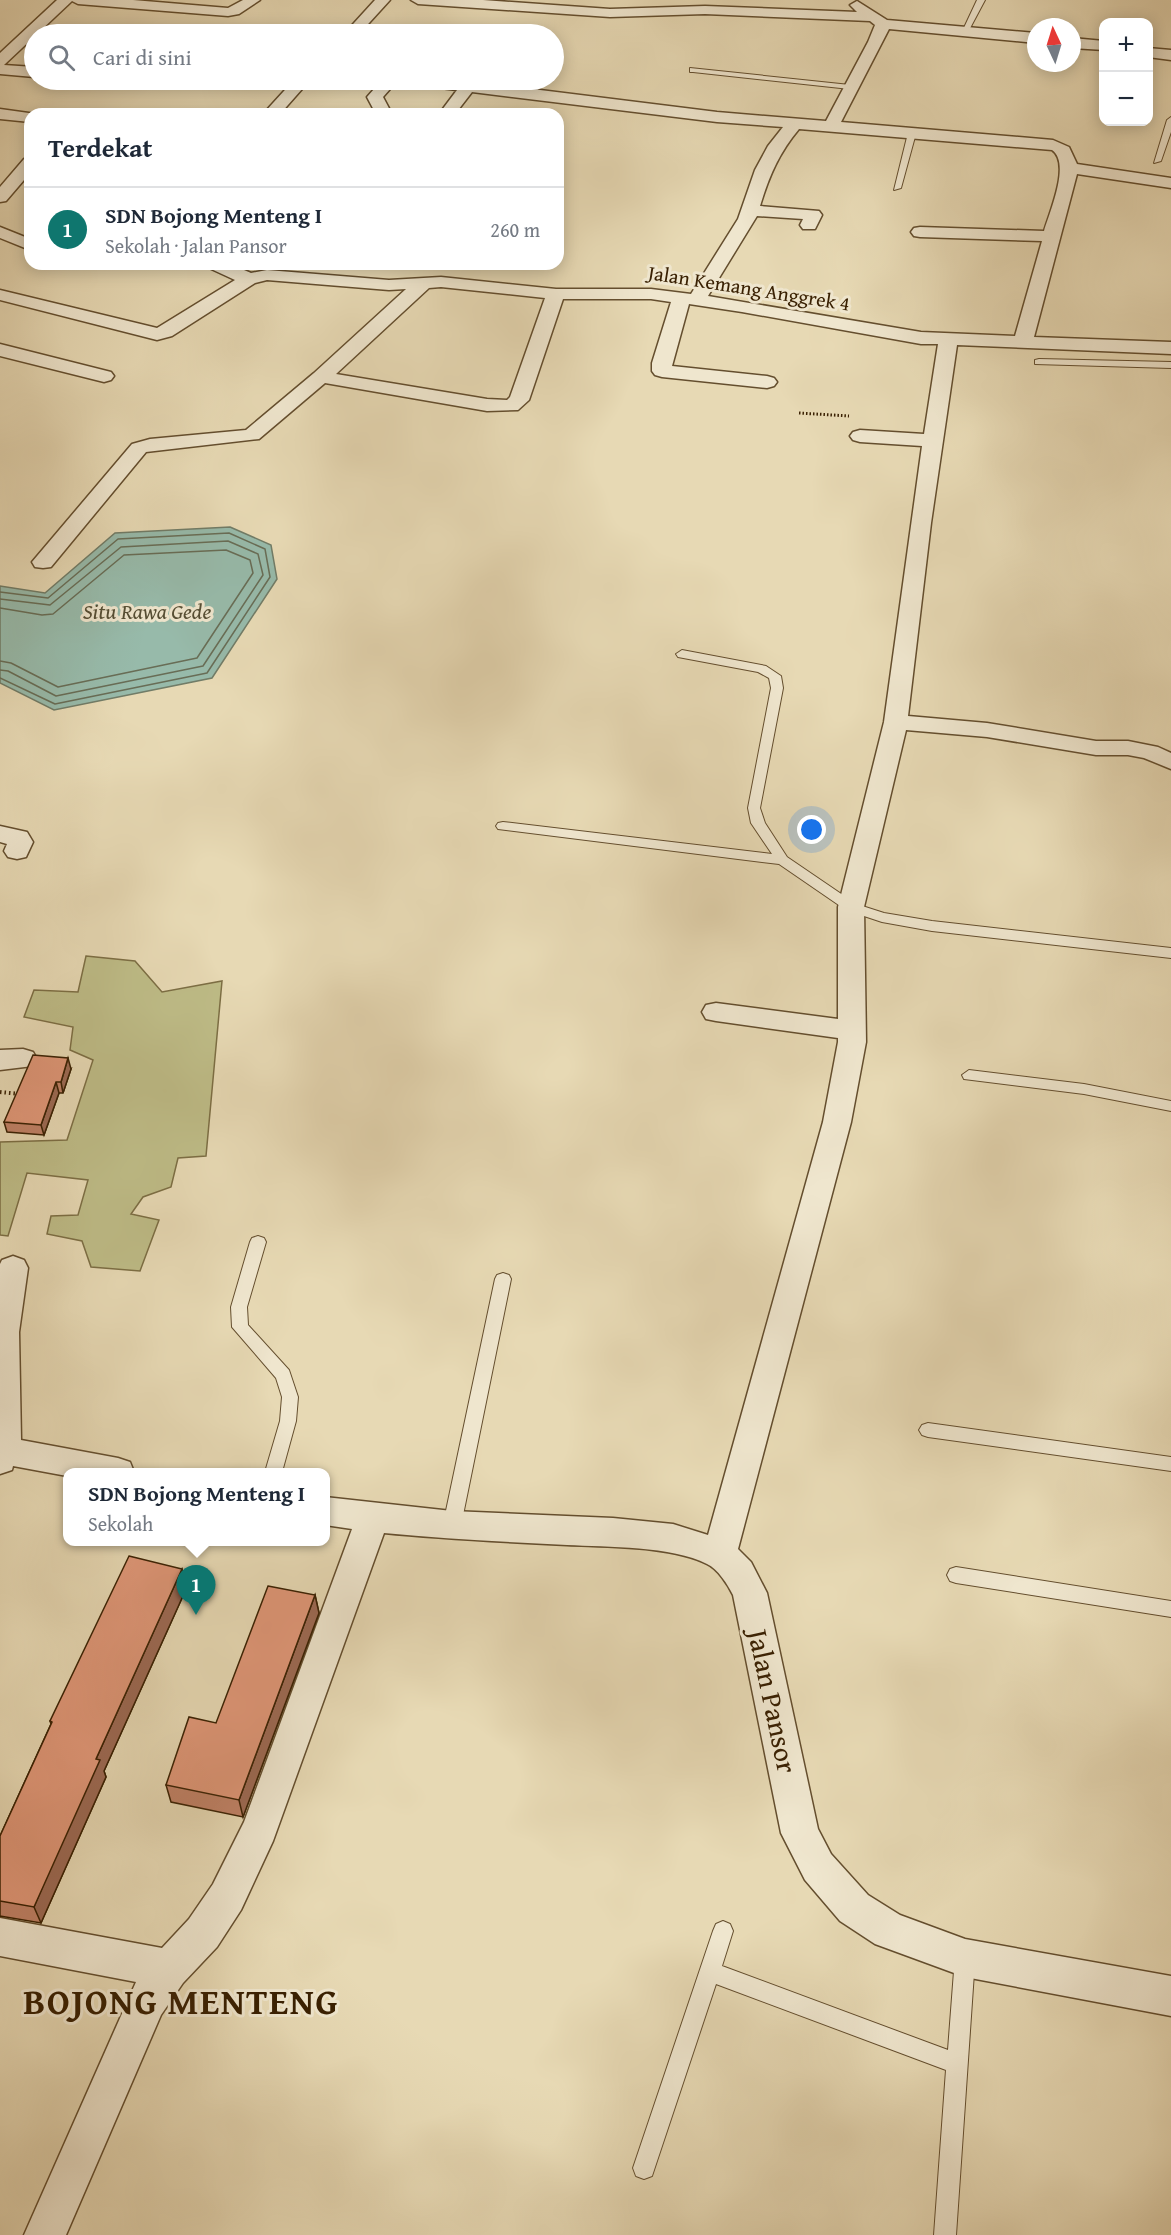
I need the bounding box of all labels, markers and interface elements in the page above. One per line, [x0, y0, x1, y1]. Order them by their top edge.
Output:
north arrow [1027, 18, 1081, 72]
map controls [1099, 18, 1153, 126]
button: + [1099, 18, 1153, 72]
search box [24, 24, 564, 90]
icon: search [45, 41, 78, 74]
text: Cari di sini [93, 41, 192, 73]
button: − [1099, 72, 1153, 126]
text: Terdekat [48, 128, 152, 167]
text: SDN Bojong Menteng I [105, 199, 322, 231]
text: 1 [62, 215, 73, 244]
text: 260 m [490, 215, 540, 244]
text: Sekolah · Jalan Pansor [105, 231, 287, 260]
street label: Jalan Kemang Anggrek 4 [643, 257, 852, 318]
water label: Situ Rawa Gede [83, 595, 211, 627]
your location [797, 815, 826, 844]
popup [63, 1468, 330, 1546]
text: SDN Bojong Menteng I [88, 1477, 305, 1509]
text: Sekolah [88, 1509, 153, 1538]
pin: 1 [176, 1566, 216, 1615]
street label: Jalan Pansor [738, 1622, 809, 1777]
district label: BOJONG MENTENG [23, 1974, 339, 2027]

